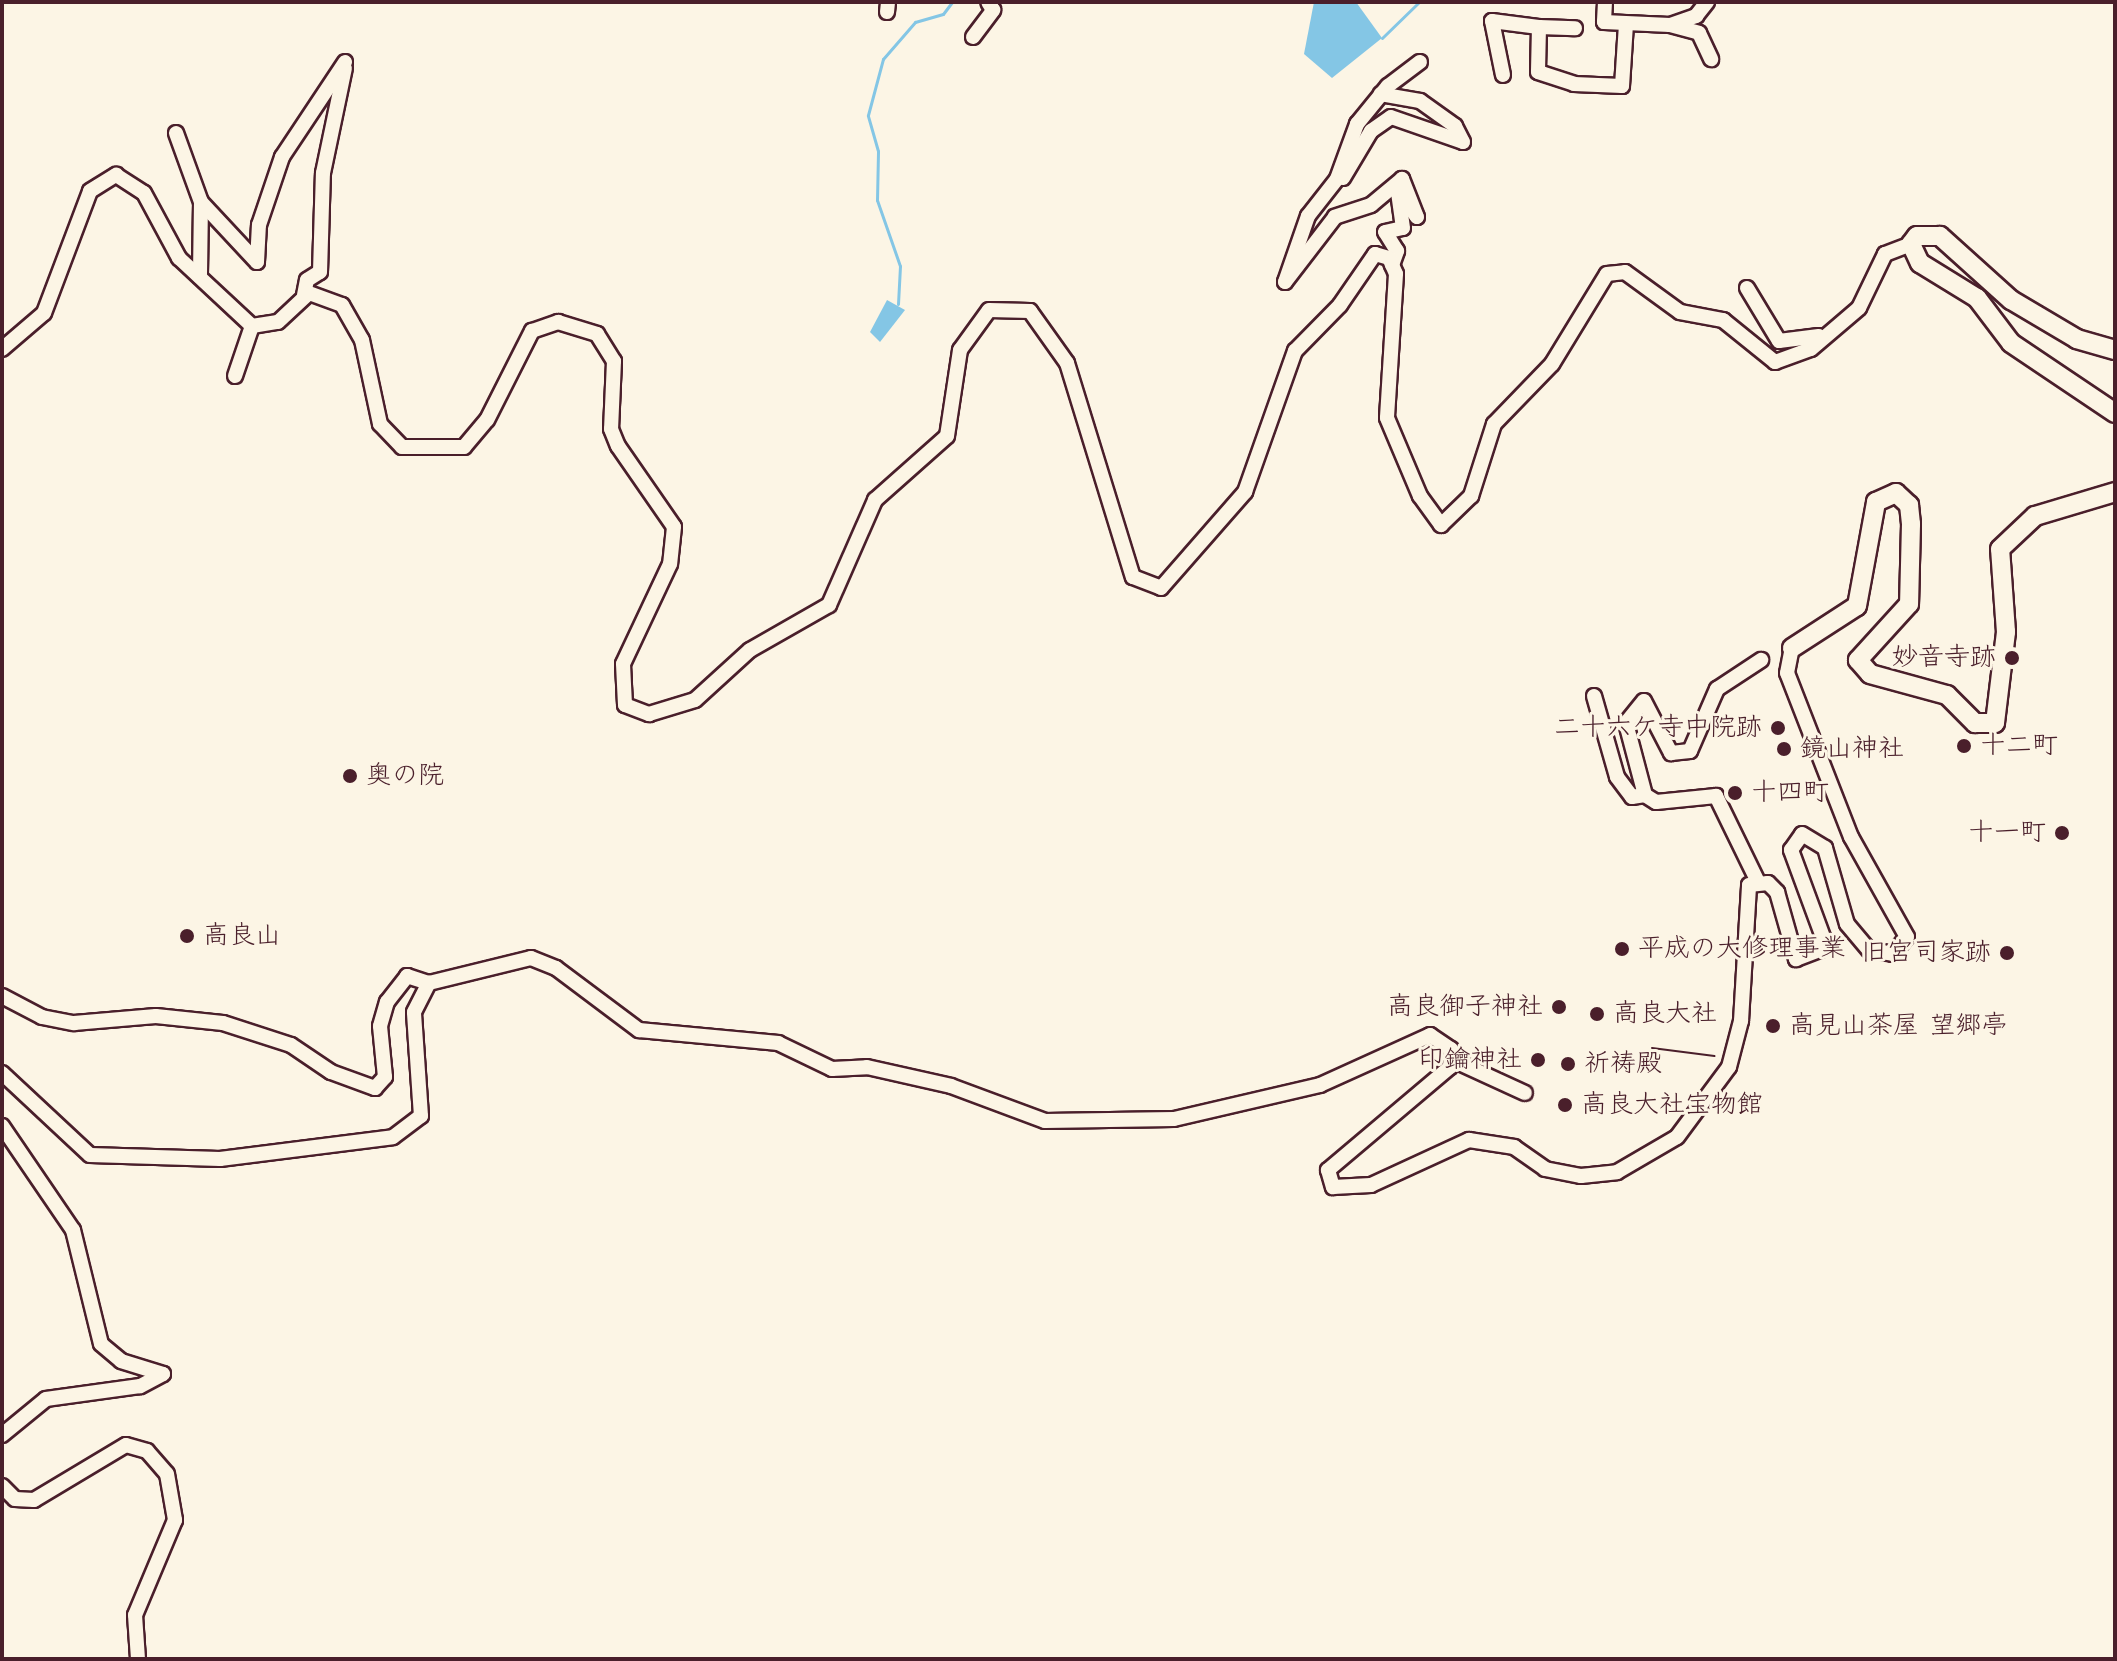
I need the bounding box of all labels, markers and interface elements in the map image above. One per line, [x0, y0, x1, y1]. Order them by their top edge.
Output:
place label: 妙音寺跡 [1892, 642, 1996, 674]
marker: 妙音寺跡 [2003, 649, 2021, 667]
place label: 二十六ケ寺中院跡 [1554, 712, 1762, 744]
marker: 二十六ケ寺中院跡 [1769, 719, 1787, 737]
place label: 十二町 [1980, 730, 2058, 762]
place label: 鏡山神社 [1800, 733, 1904, 765]
marker: 十二町 [1955, 737, 1973, 755]
marker: 鏡山神社 [1775, 740, 1793, 758]
place label: 奥の院 [366, 760, 444, 792]
marker: 奥の院 [341, 767, 359, 785]
place label: 十四町 [1751, 777, 1829, 809]
marker: 十四町 [1726, 784, 1744, 802]
place label: 十一町 [1968, 817, 2046, 849]
marker: 十一町 [2053, 824, 2071, 842]
place label: 高良山 [203, 920, 281, 952]
marker: 高良山 [178, 927, 196, 945]
place label: 平成の大修理事業 [1638, 933, 1846, 965]
place label: 旧宮司家跡 [1861, 937, 1991, 969]
marker: 平成の大修理事業 [1613, 940, 1631, 958]
marker: 旧宮司家跡 [1998, 944, 2016, 962]
place label: 高良御子神社 [1387, 991, 1543, 1023]
marker: 高良御子神社 [1550, 998, 1568, 1016]
place label: 高良大社 [1613, 998, 1717, 1030]
marker: 高良大社 [1588, 1005, 1606, 1023]
place label: 高見山茶屋 望郷亭 [1789, 1010, 2007, 1042]
marker: 高見山茶屋 望郷亭 [1764, 1017, 1782, 1035]
place label: 印鑰神社 [1418, 1044, 1522, 1076]
place label: 祈祷殿 [1584, 1048, 1662, 1080]
marker: 印鑰神社 [1529, 1051, 1547, 1069]
marker: 祈祷殿 [1559, 1055, 1577, 1073]
place label: 高良大社宝物館 [1581, 1089, 1763, 1121]
marker: 高良大社宝物館 [1556, 1096, 1574, 1114]

